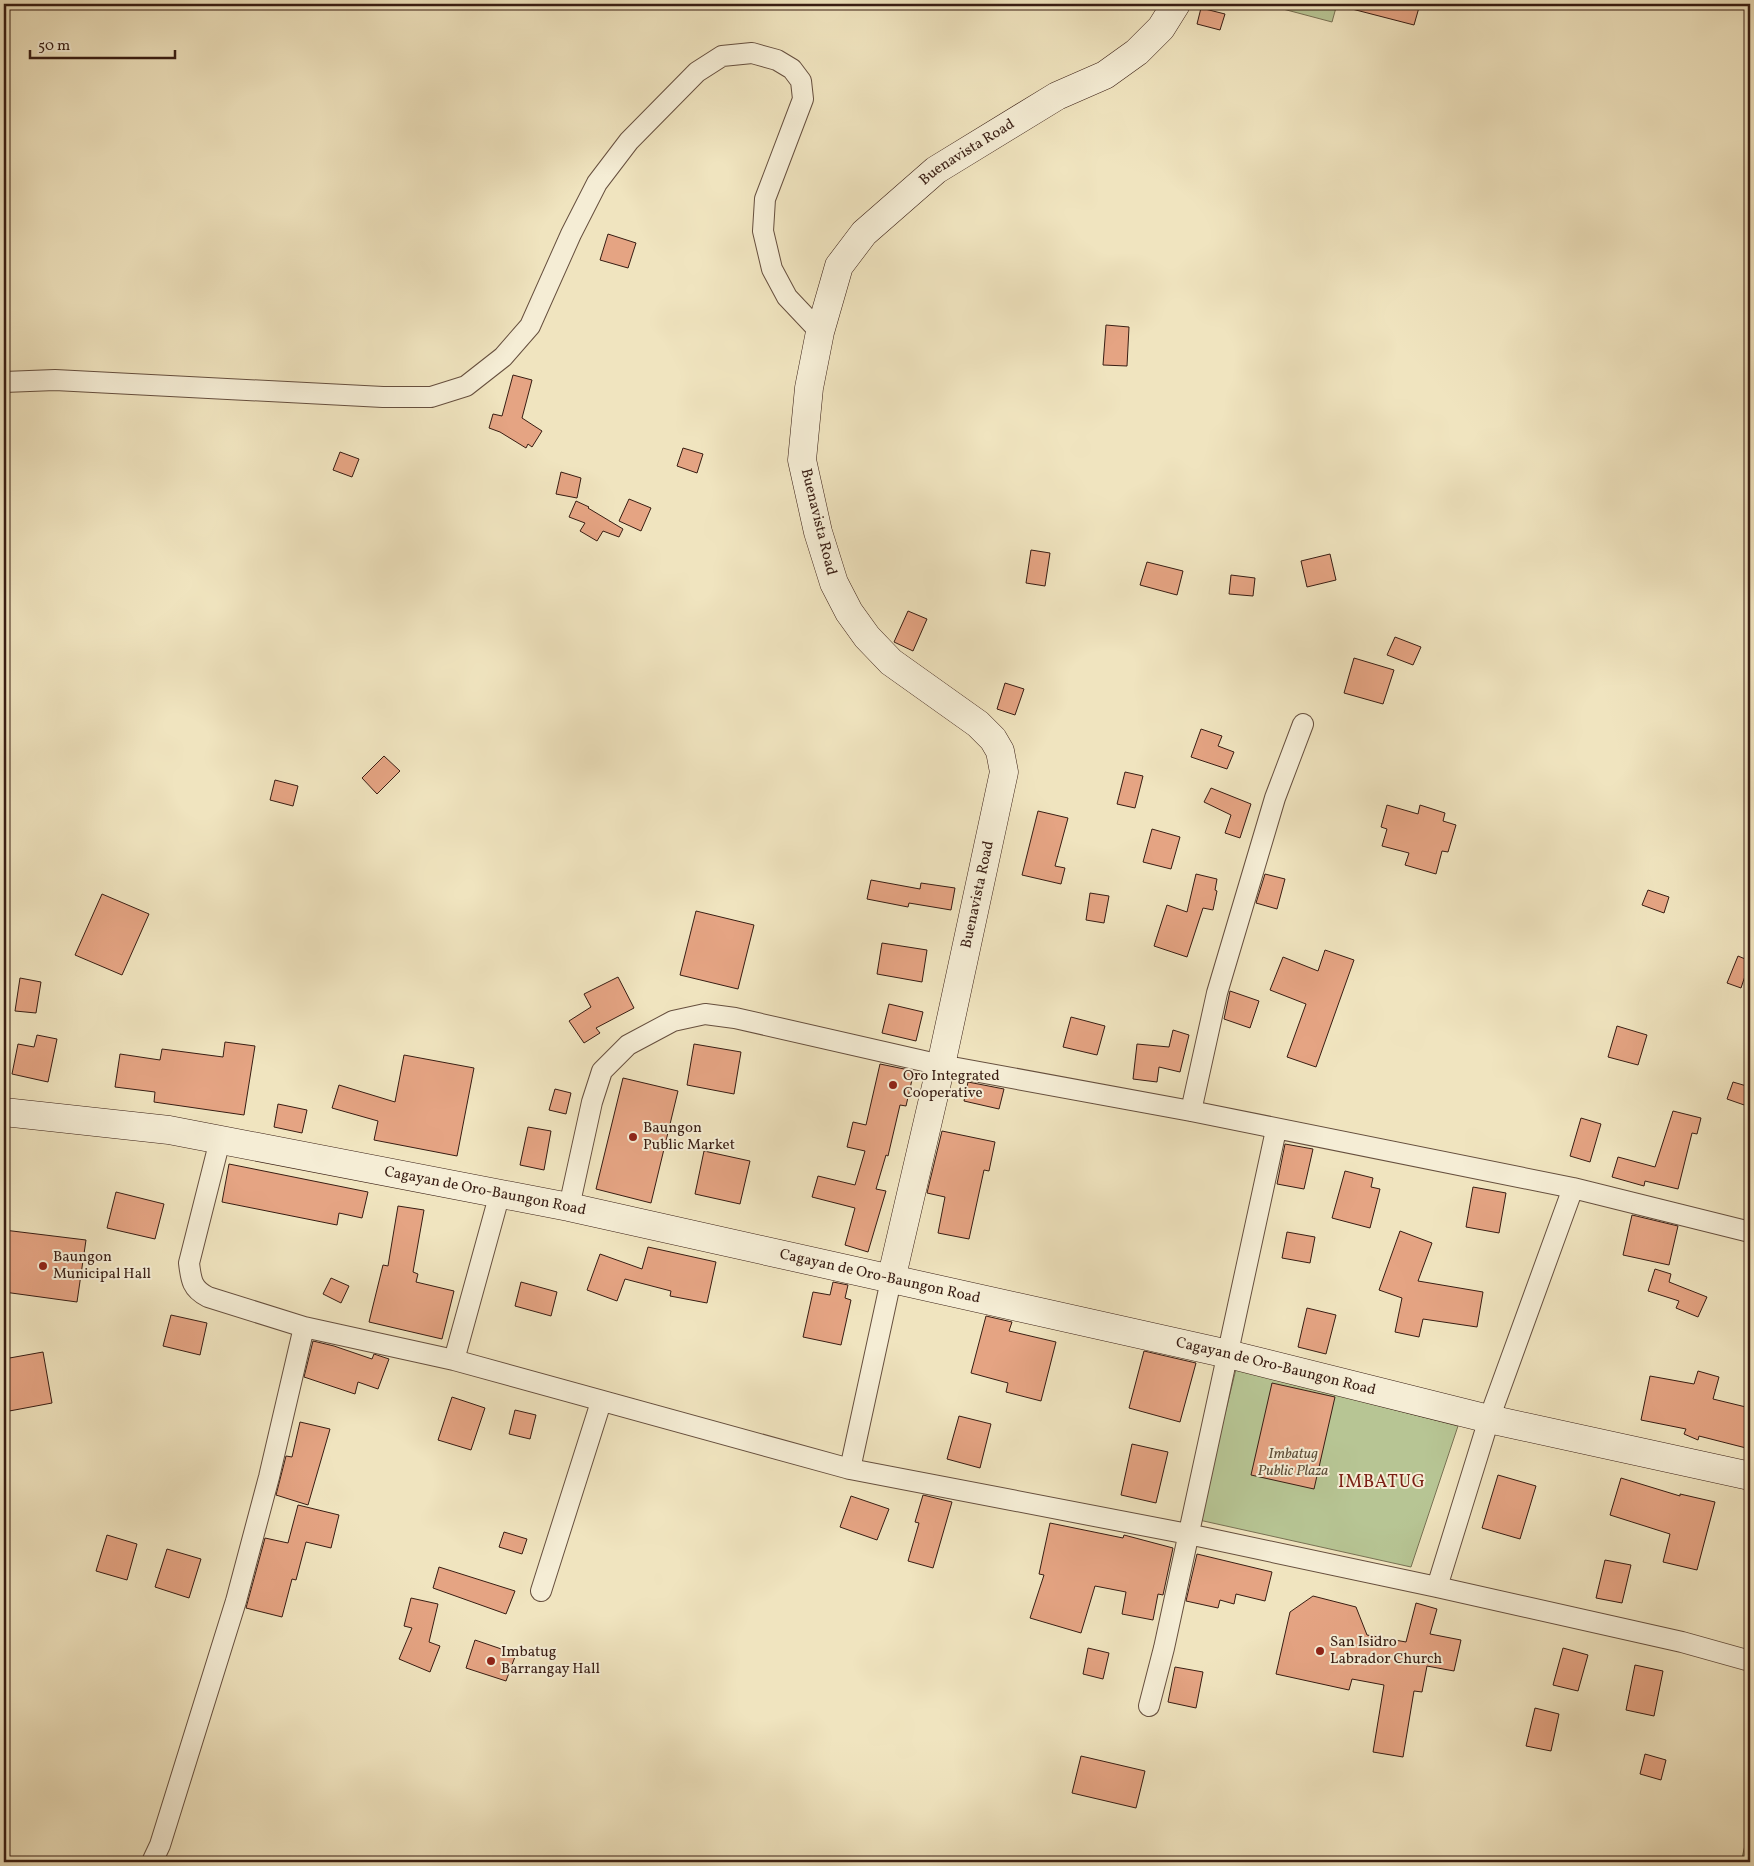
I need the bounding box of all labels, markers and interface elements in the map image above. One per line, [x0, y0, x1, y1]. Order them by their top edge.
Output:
scale bar [30, 28, 175, 60]
text: 50 m [38, 36, 70, 57]
street label: Buenavista Road [915, 114, 1019, 190]
street label: Buenavista Road [795, 466, 841, 578]
street label: Buenavista Road [956, 839, 999, 950]
place label: Oro Integrated Cooperative [903, 1066, 1000, 1104]
marker: Oro Integrated Cooperative [887, 1079, 899, 1091]
place label: Baungon Public Market [643, 1118, 735, 1156]
marker: Baungon Public Market [627, 1131, 639, 1143]
street label: Cagayan de Oro-Baungon Road [383, 1161, 588, 1221]
street label: Cagayan de Oro-Baungon Road [778, 1244, 982, 1309]
place label: Baungon Municipal Hall [53, 1247, 151, 1285]
marker: Baungon Municipal Hall [37, 1260, 49, 1272]
street label: Cagayan de Oro-Baungon Road [1174, 1332, 1378, 1401]
park label: Imbatug Public Plaza [1258, 1444, 1328, 1482]
district label: IMBATUG [1338, 1470, 1426, 1495]
place label: San Isidro Labrador Church [1330, 1632, 1442, 1670]
place label: Imbatug Barrangay Hall [501, 1642, 600, 1680]
marker: San Isidro Labrador Church [1314, 1645, 1326, 1657]
marker: Imbatug Barrangay Hall [485, 1655, 497, 1667]

